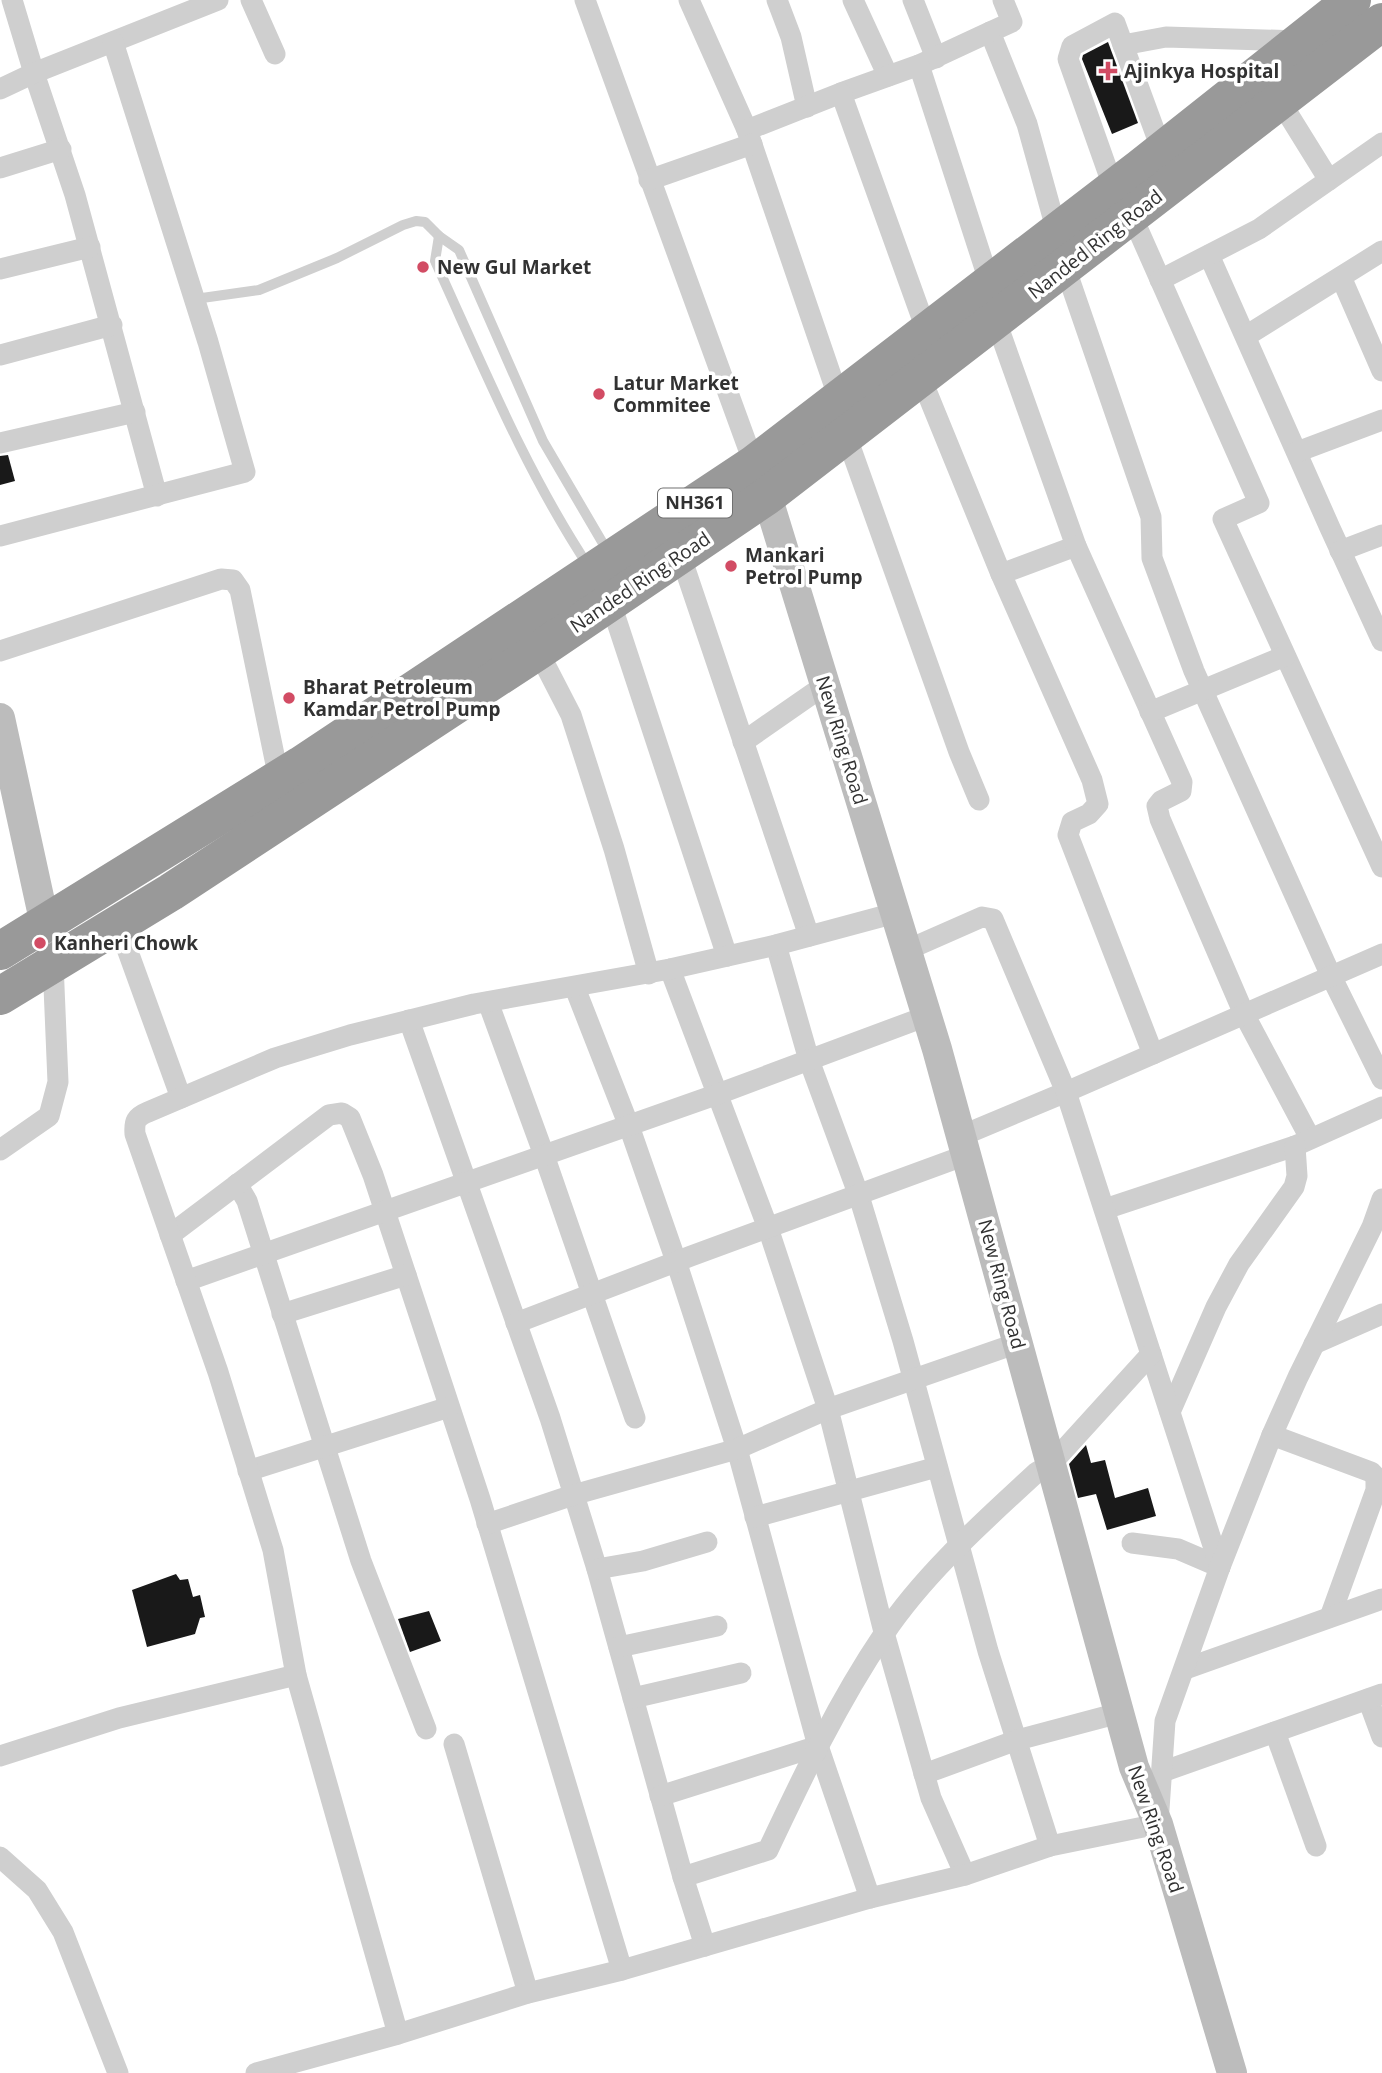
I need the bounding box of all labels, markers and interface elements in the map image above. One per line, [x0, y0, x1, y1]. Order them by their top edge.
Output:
place label: Ajinkya Hospital [1124, 58, 1279, 84]
marker: Ajinkya Hospital [1098, 61, 1118, 81]
street label: Nanded Ring Road [1022, 183, 1168, 305]
place label: New Gul Market [437, 254, 591, 280]
marker: New Gul Market [415, 259, 431, 275]
place label: Latur Market Commitee [613, 370, 739, 418]
marker: Latur Market Commitee [591, 386, 607, 402]
road number: NH361 [658, 489, 732, 518]
street label: Nanded Ring Road [565, 525, 715, 639]
place label: Mankari Petrol Pump [745, 542, 863, 590]
marker: Mankari Petrol Pump [723, 558, 739, 574]
street label: New Ring Road [810, 672, 874, 808]
place label: Bharat Petroleum Kamdar Petrol Pump [303, 674, 500, 722]
marker: Bharat Petroleum Kamdar Petrol Pump [281, 690, 297, 706]
place label: Kanheri Chowk [54, 930, 198, 956]
marker: Kanheri Chowk [32, 935, 48, 951]
street label: New Ring Road [972, 1216, 1032, 1352]
street label: New Ring Road [1122, 1762, 1190, 1896]

